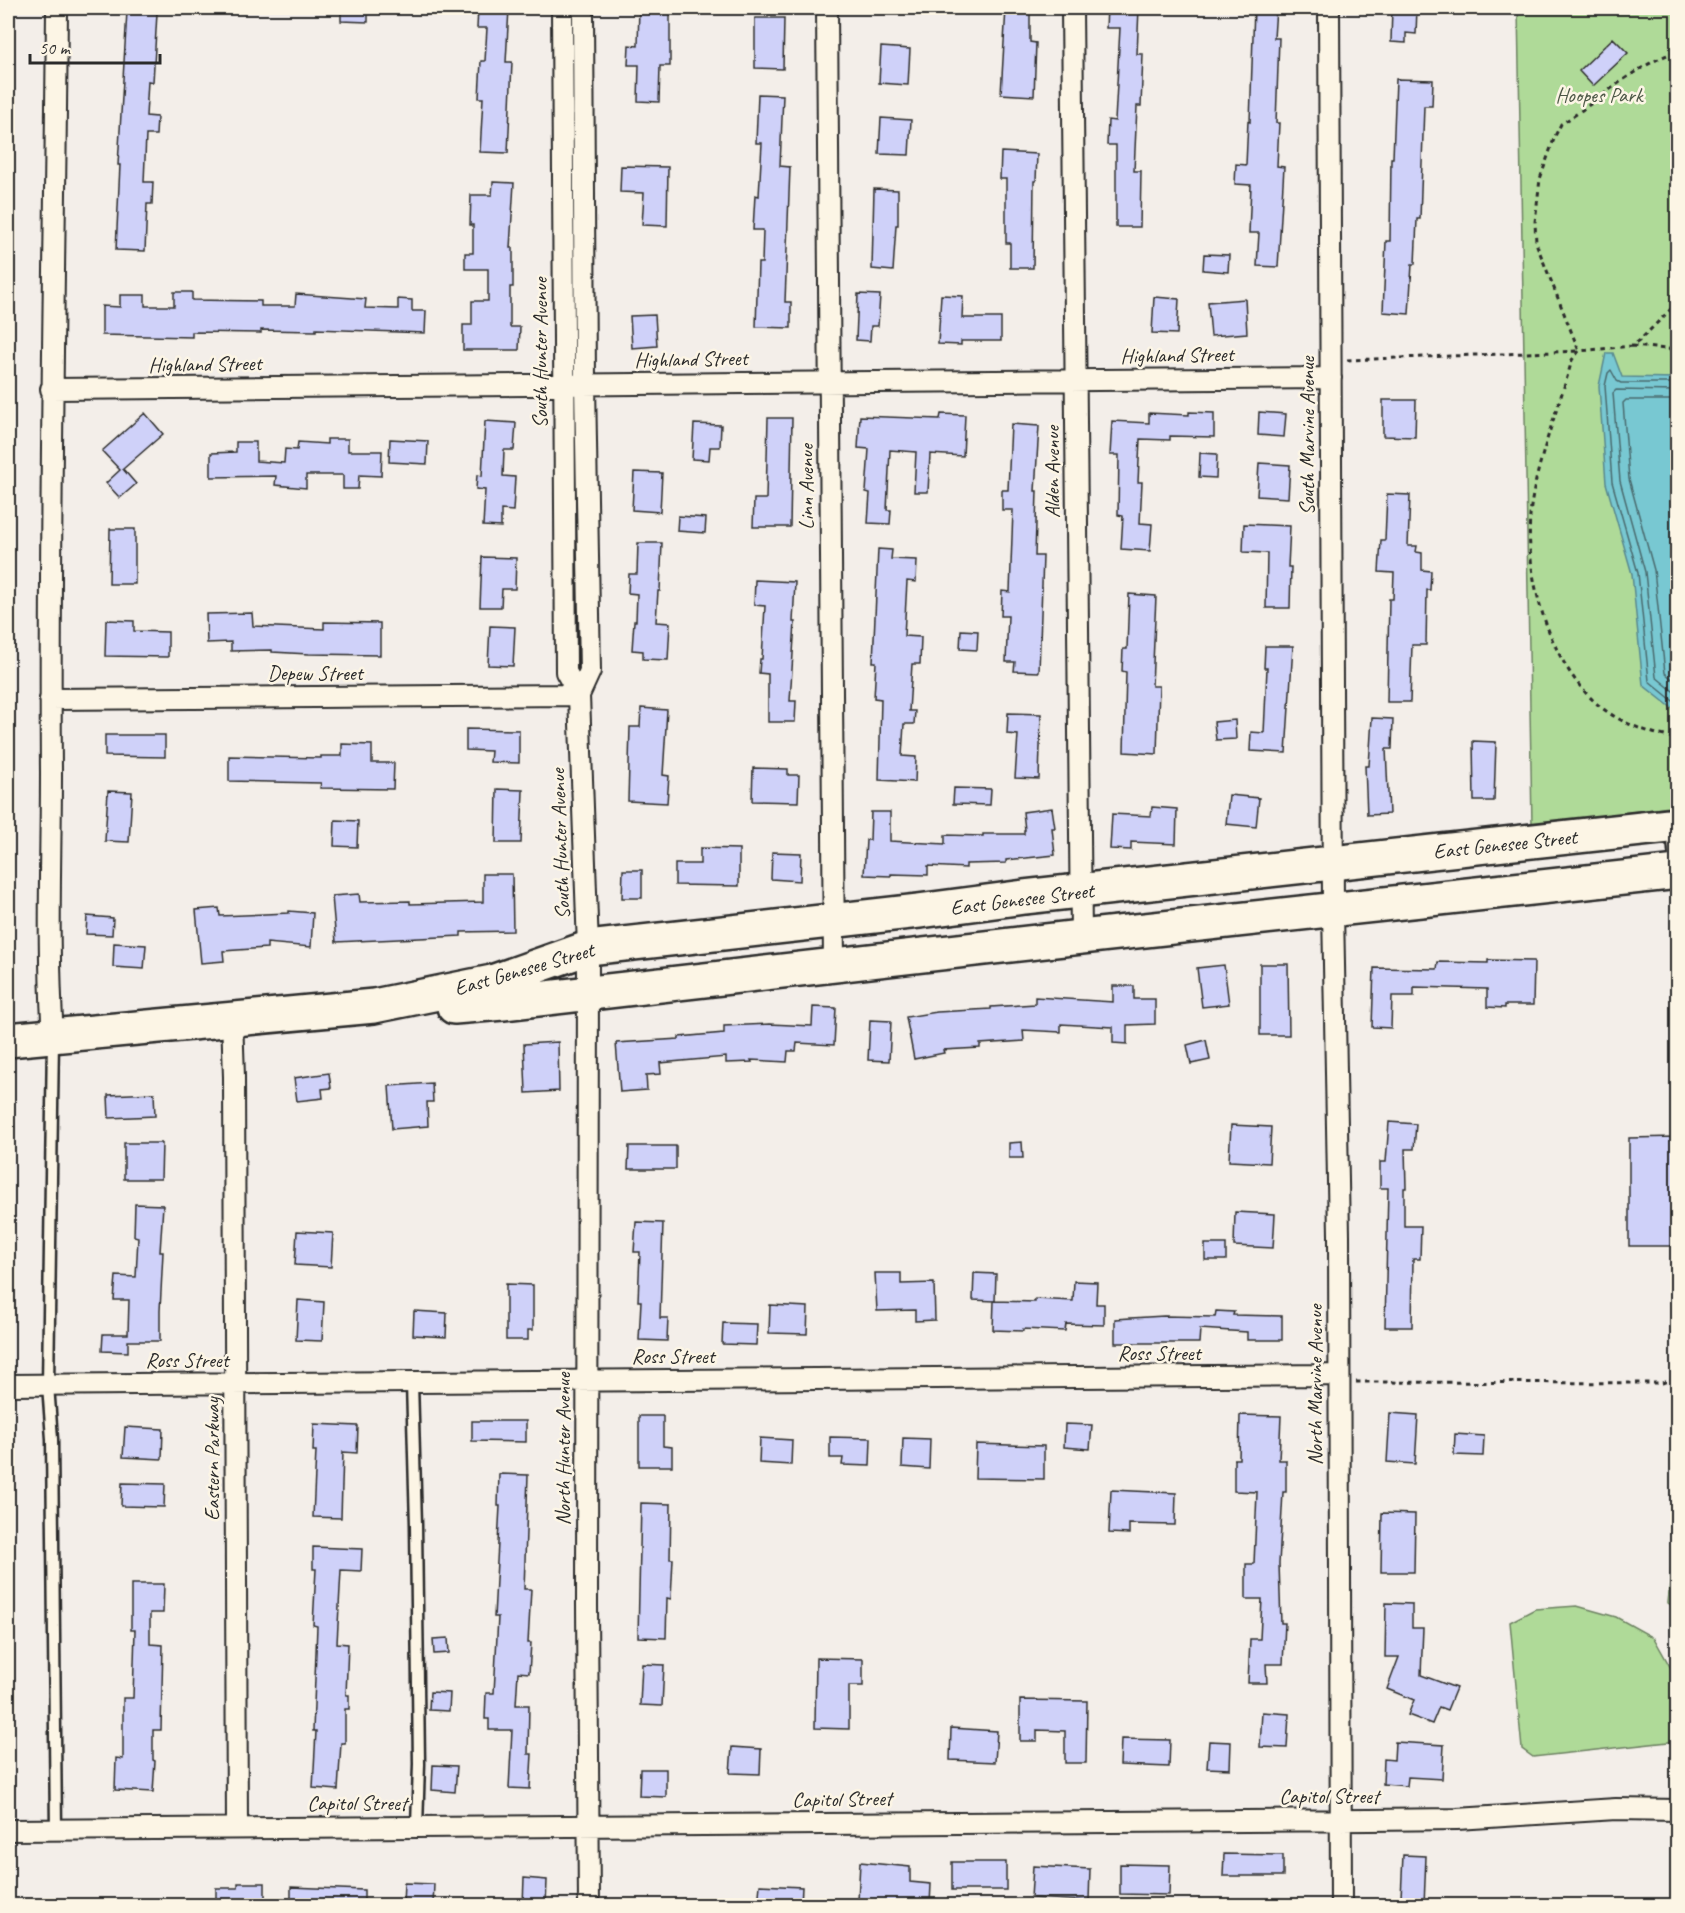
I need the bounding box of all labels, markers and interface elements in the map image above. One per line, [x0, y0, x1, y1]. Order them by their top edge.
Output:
scale bar [30, 27, 160, 65]
text: 50 m [39, 37, 72, 59]
park label: Hoopes Park [1556, 82, 1645, 108]
street label: South Hunter Avenue [527, 276, 553, 428]
street label: Highland Street [1120, 341, 1236, 369]
street label: Highland Street [634, 345, 750, 373]
street label: Highland Street [148, 350, 264, 378]
street label: South Marvine Avenue [1294, 356, 1320, 515]
street label: Alden Avenue [1039, 424, 1065, 518]
street label: Linn Avenue [793, 442, 819, 530]
street label: Depew Street [267, 660, 365, 686]
street label: South Hunter Avenue [544, 766, 576, 920]
street label: East Genesee Street [1432, 823, 1580, 864]
street label: East Genesee Street [949, 877, 1097, 921]
street label: East Genesee Street [451, 936, 599, 1001]
street label: North Marvine Avenue [1302, 1302, 1328, 1465]
street label: Ross Street [1117, 1340, 1203, 1366]
street label: Ross Street [631, 1343, 717, 1369]
street label: Ross Street [145, 1347, 231, 1373]
street label: North Hunter Avenue [550, 1371, 576, 1525]
street label: Eastern Parkway [199, 1396, 225, 1521]
street label: Capitol Street [1279, 1783, 1382, 1809]
street label: Capitol Street [792, 1785, 895, 1813]
street label: Capitol Street [307, 1790, 410, 1816]

